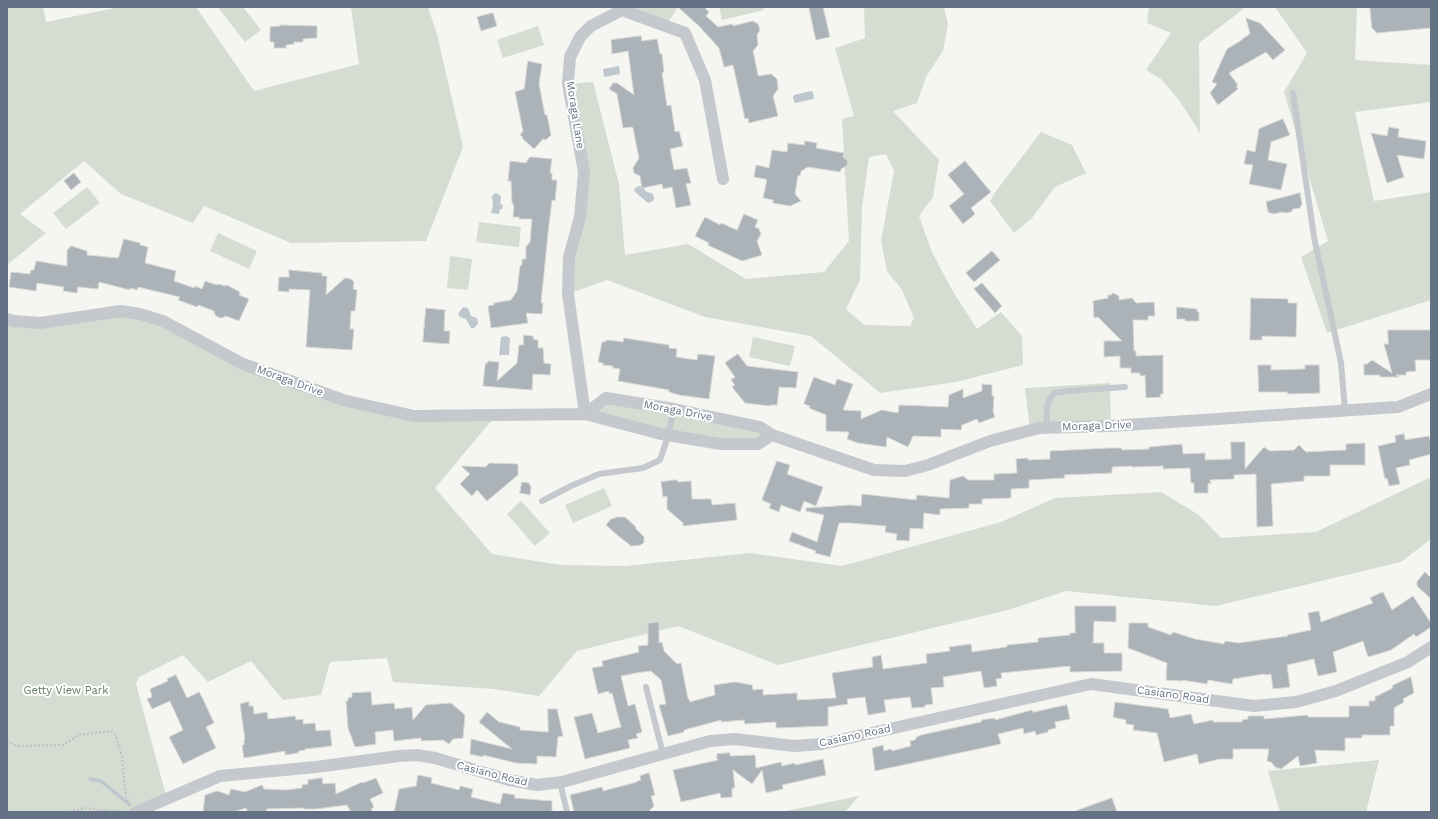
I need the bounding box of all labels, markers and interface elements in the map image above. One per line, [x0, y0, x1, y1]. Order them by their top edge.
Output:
street label: Moraga Lane [563, 80, 587, 150]
street label: Moraga Drive [255, 363, 325, 399]
street label: Moraga Drive [643, 398, 713, 424]
street label: Moraga Drive [1062, 418, 1132, 434]
street label: Casiano Road [1136, 683, 1210, 707]
park label: Getty View Park [24, 684, 108, 698]
street label: Casiano Road [818, 722, 892, 750]
street label: Casiano Road [455, 759, 529, 789]

